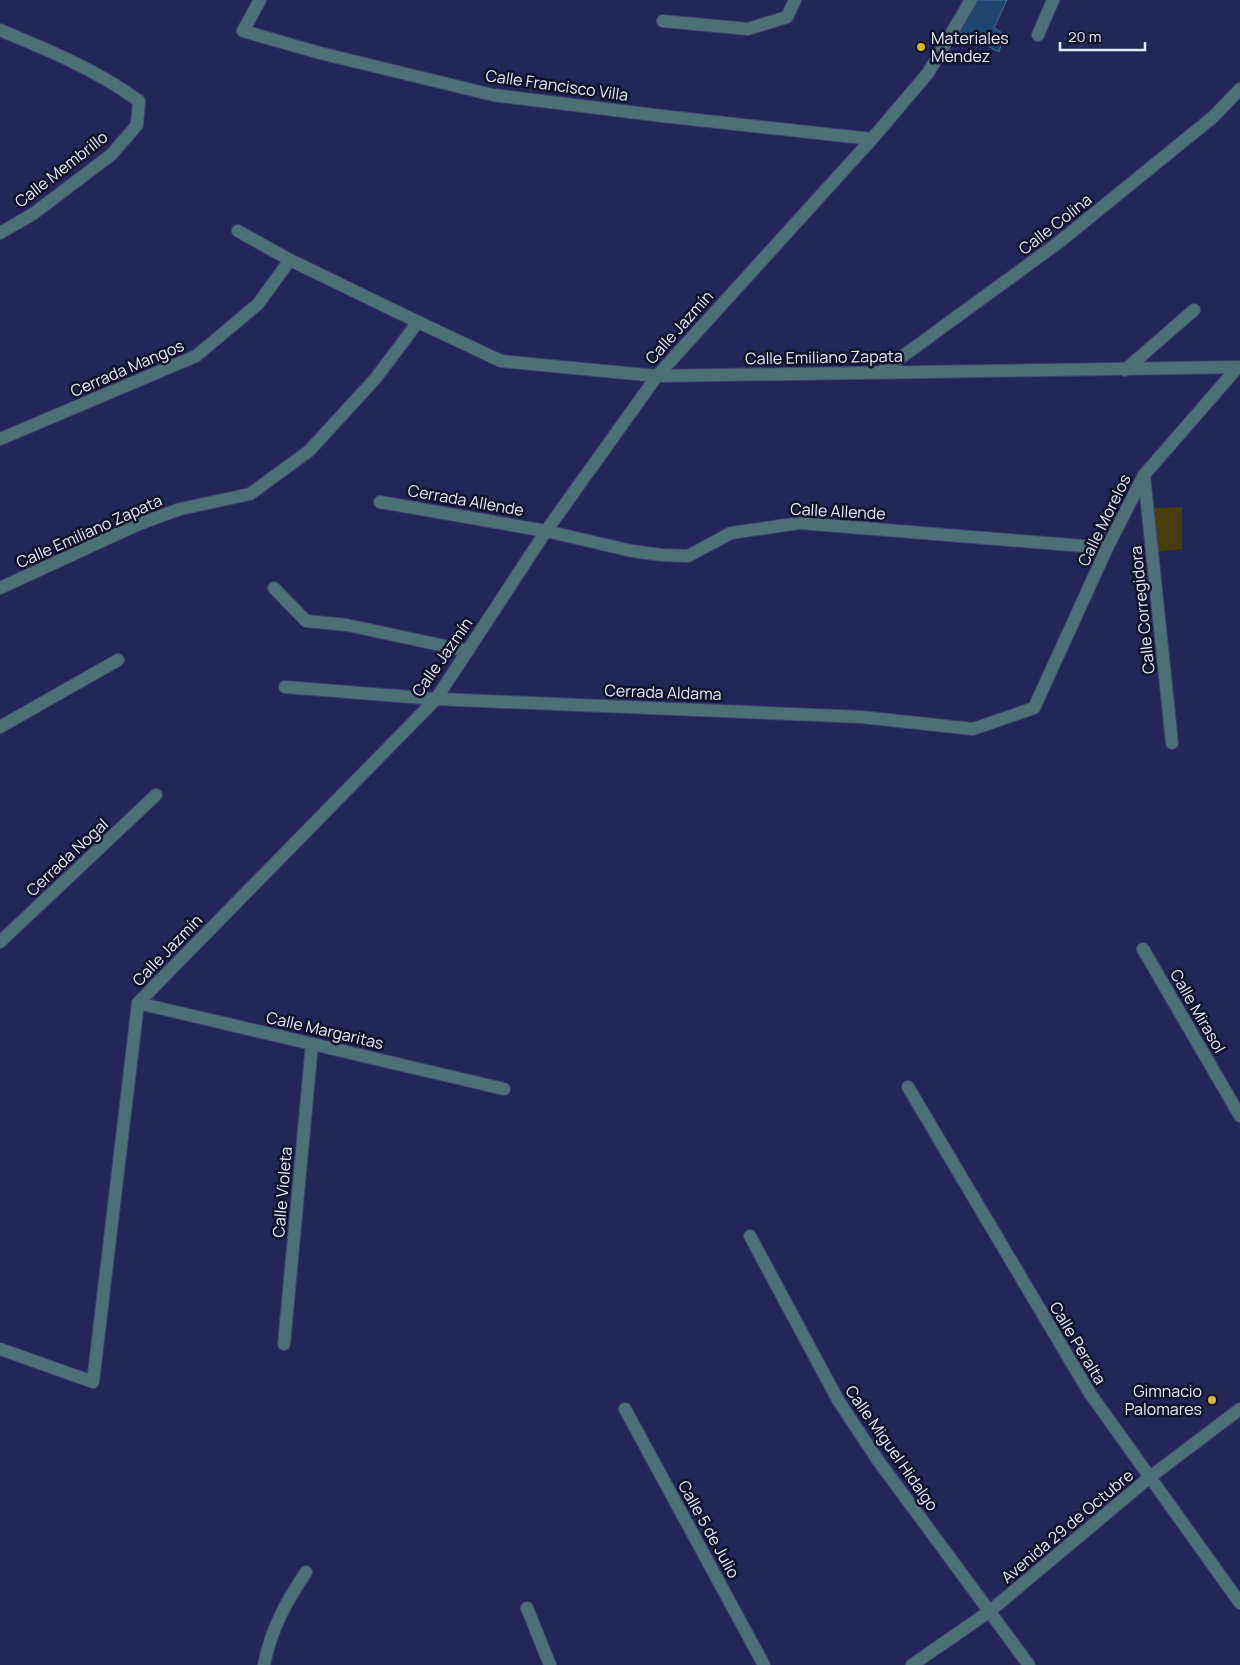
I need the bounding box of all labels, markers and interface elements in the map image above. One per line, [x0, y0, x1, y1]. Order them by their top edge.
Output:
scale bar [1060, 20, 1145, 52]
text: 20 m [1068, 26, 1101, 47]
place label: Materiales Mendez [931, 27, 1009, 67]
marker: Materiales Mendez [915, 41, 927, 53]
street label: Calle Francisco Villa [484, 64, 630, 106]
street label: Calle Membrillo [10, 126, 112, 212]
street label: Calle Colina [1014, 189, 1096, 259]
street label: Calle Jazmín [640, 285, 718, 369]
street label: Cerrada Mangos [67, 334, 187, 402]
street label: Calle Emiliano Zapata [745, 345, 903, 369]
street label: Calle Morelos [1072, 470, 1136, 570]
street label: Cerrada Allende [406, 479, 526, 521]
street label: Calle Emiliano Zapata [13, 489, 165, 573]
street label: Calle Allende [790, 498, 886, 524]
street label: Calle Corregidora [1124, 545, 1160, 675]
street label: Calle Jazmín [407, 613, 477, 701]
street label: Cerrada Aldama [604, 679, 722, 705]
street label: Cerrada Nogal [21, 813, 113, 901]
street label: Calle Jazmín [127, 909, 207, 991]
street label: Calle Mirasol [1165, 965, 1231, 1057]
street label: Calle Margaritas [264, 1006, 386, 1054]
street label: Calle Violeta [267, 1146, 297, 1238]
street label: Calle Peralta [1045, 1298, 1111, 1388]
place label: Gimnacio Palomares [1125, 1380, 1202, 1420]
street label: Calle Miguel Hidalgo [840, 1381, 944, 1515]
marker: Gimnacio Palomares [1206, 1394, 1218, 1406]
street label: Avenida 29 de Octubre [996, 1464, 1138, 1588]
street label: Calle 5 de Julio [673, 1476, 745, 1582]

